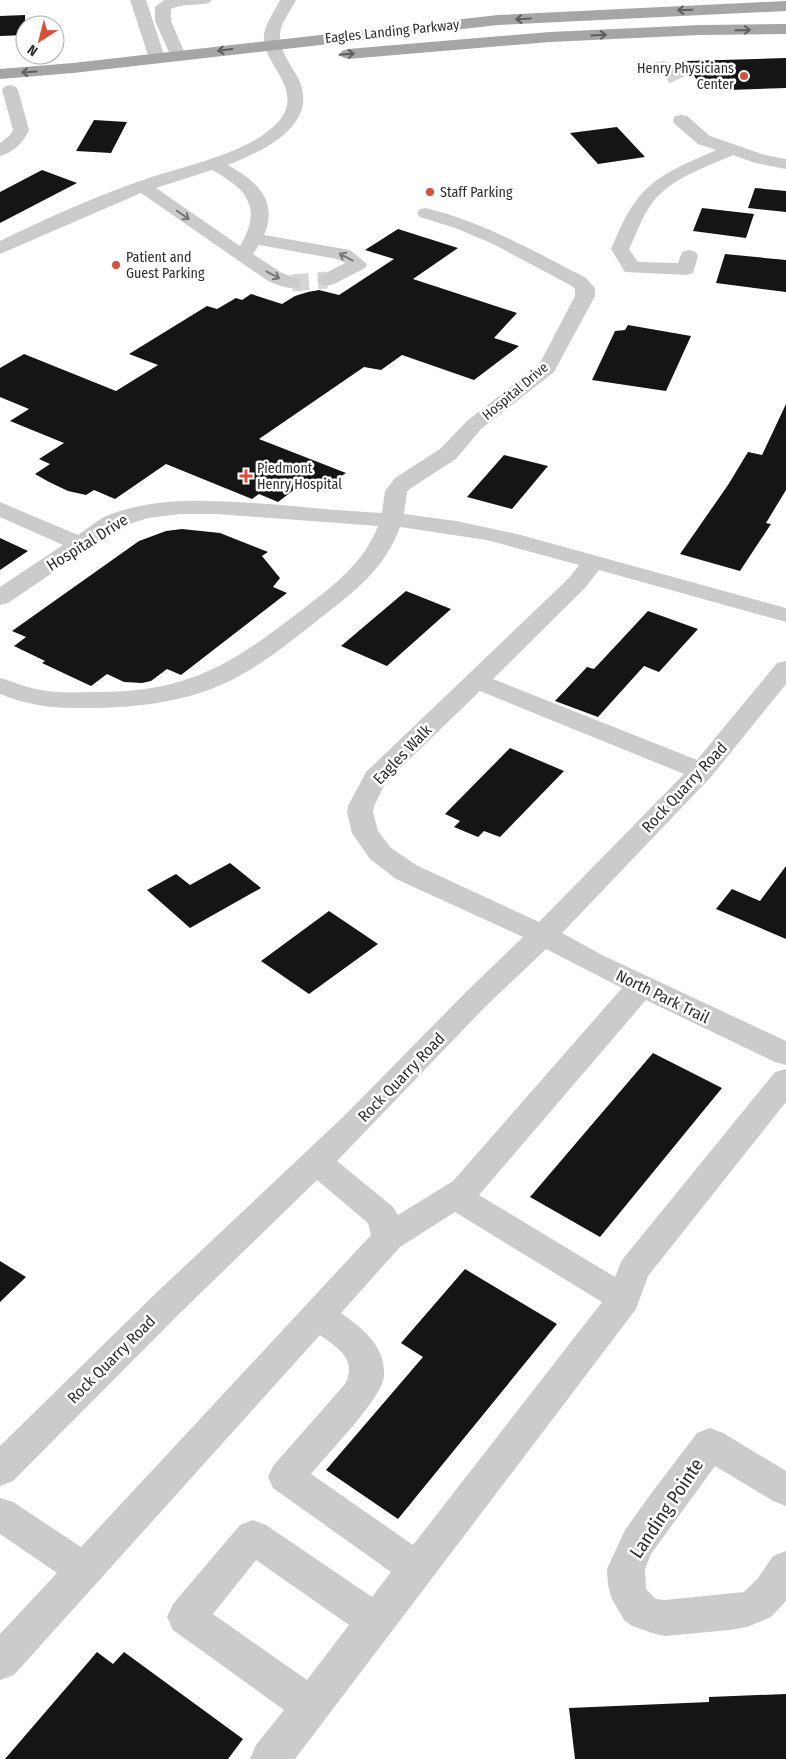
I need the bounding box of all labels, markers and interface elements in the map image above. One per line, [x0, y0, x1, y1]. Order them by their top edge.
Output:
one-way arrow [677, 5, 693, 14]
one-way arrow [515, 14, 531, 23]
north arrow [15, 15, 65, 65]
street label: Eagles Landing Parkway [324, 16, 461, 47]
one-way arrow [734, 25, 751, 35]
one-way arrow [590, 31, 606, 40]
text: N [24, 41, 41, 59]
one-way arrow [217, 45, 233, 55]
one-way arrow [339, 50, 355, 59]
place label: Henry Physicians Center [637, 60, 734, 93]
one-way arrow [21, 67, 37, 76]
marker: Henry Physicians Center [738, 70, 750, 82]
place label: Staff Parking [440, 184, 513, 201]
marker: Staff Parking [424, 186, 436, 198]
one-way arrow [176, 210, 190, 220]
place label: Patient and Guest Parking [126, 249, 205, 282]
one-way arrow [338, 252, 353, 262]
marker: Patient and Guest Parking [110, 259, 122, 271]
one-way arrow [266, 270, 281, 280]
street label: Hospital Drive [479, 359, 552, 424]
place label: Piedmont Henry Hospital [257, 460, 342, 493]
marker: Piedmont Henry Hospital [239, 469, 253, 483]
street label: Hospital Drive [43, 510, 131, 575]
street label: Eagles Walk [369, 720, 436, 788]
street label: Rock Quarry Road [638, 738, 731, 836]
street label: North Park Trail [613, 966, 713, 1027]
street label: Rock Quarry Road [354, 1029, 449, 1126]
street label: Rock Quarry Road [63, 1311, 159, 1407]
street label: Landing Pointe [625, 1454, 708, 1563]

